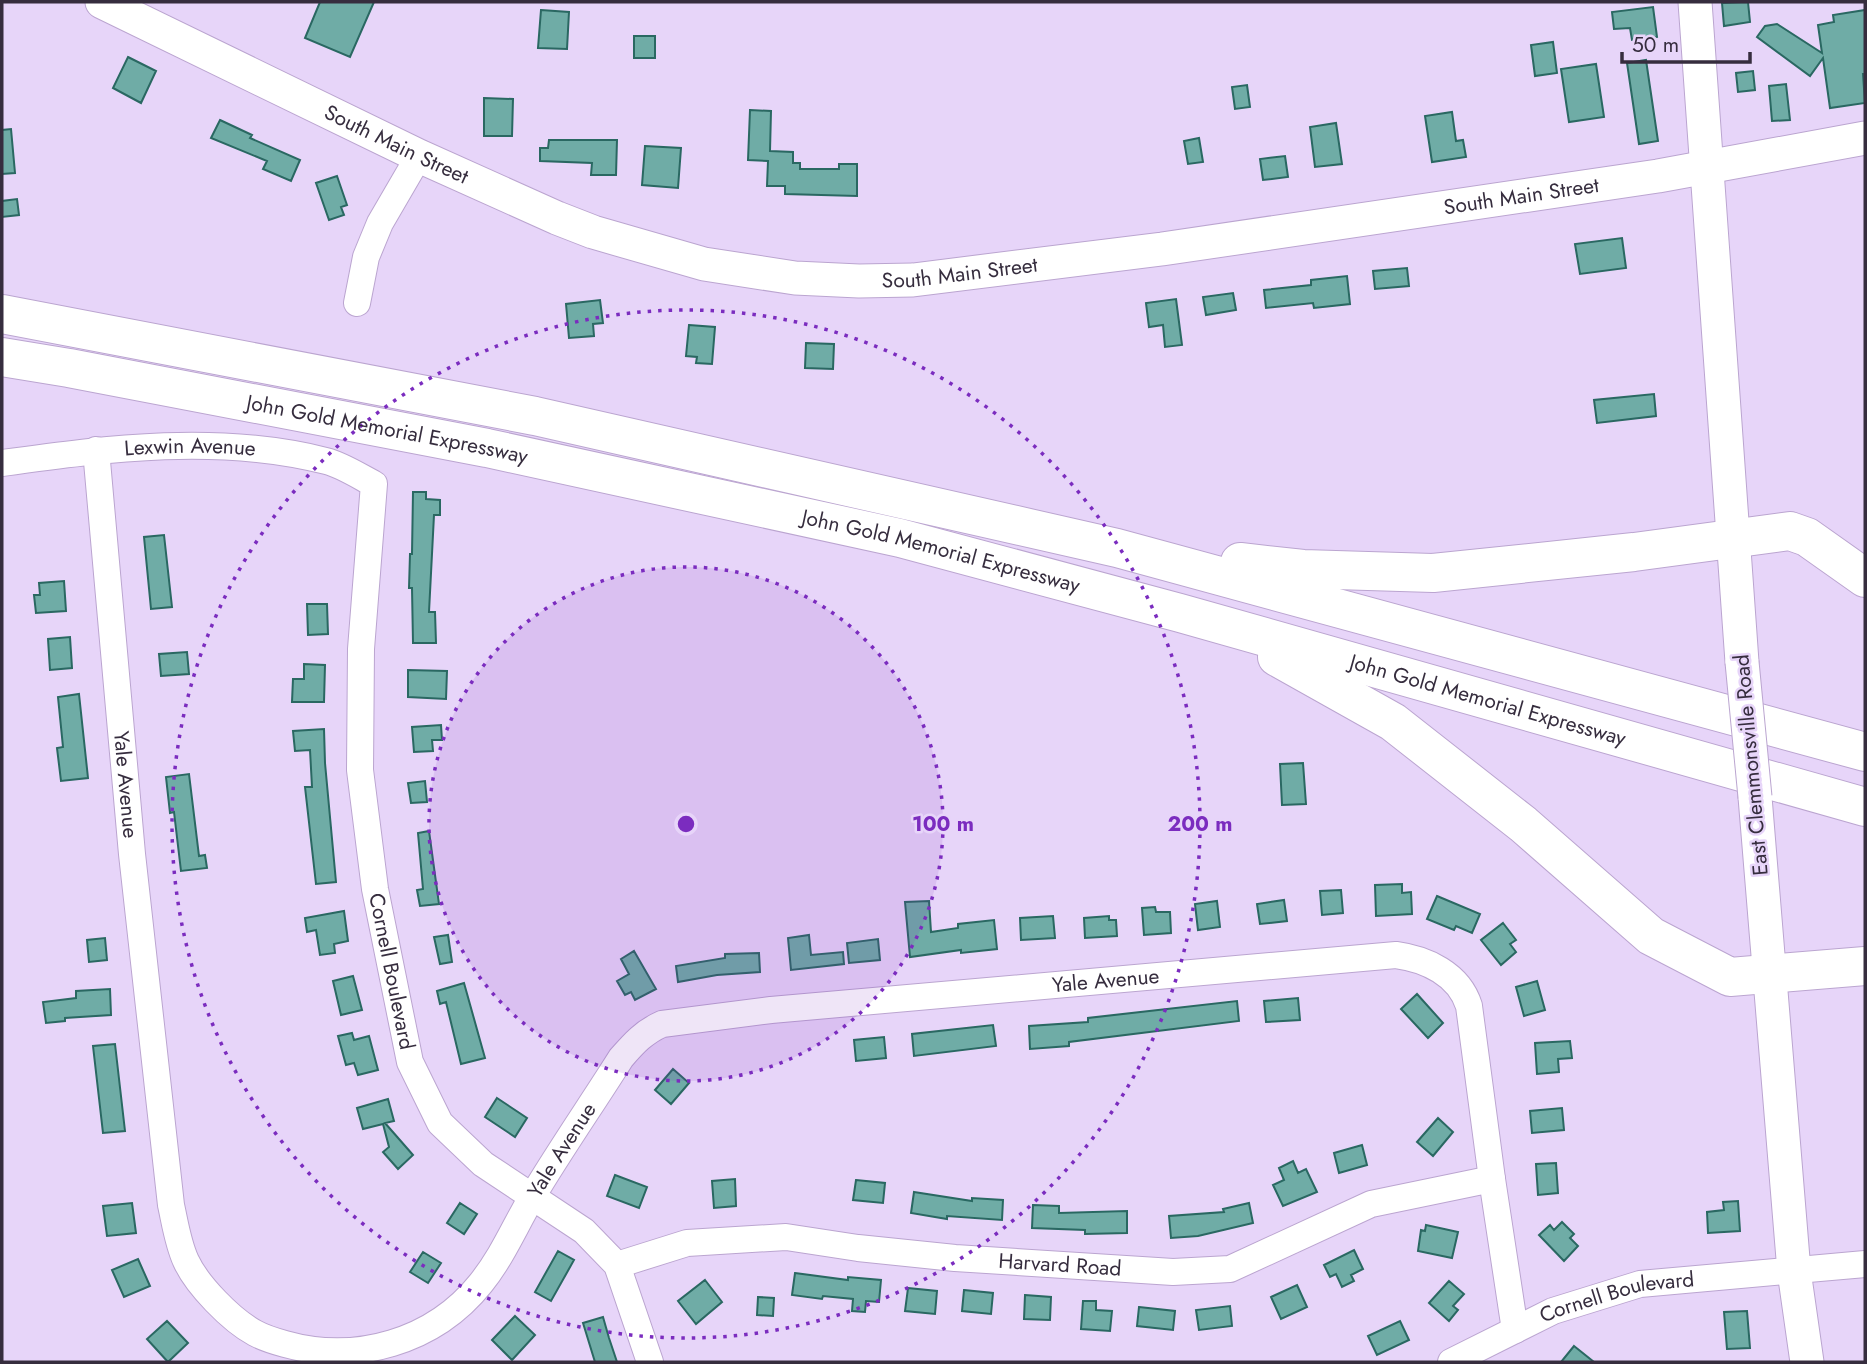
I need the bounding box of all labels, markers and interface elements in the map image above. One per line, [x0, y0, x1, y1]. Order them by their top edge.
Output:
scale bar [1622, 21, 1750, 65]
text: 50 m [1632, 30, 1679, 60]
street label: South Main Street [319, 97, 473, 191]
street label: South Main Street [1442, 170, 1601, 222]
street label: South Main Street [881, 250, 1039, 296]
street label: John Gold Memorial Expressway [241, 387, 531, 472]
street label: Lexwin Avenue [123, 431, 257, 464]
street label: John Gold Memorial Expressway [796, 501, 1084, 601]
street label: John Gold Memorial Expressway [1343, 646, 1630, 754]
street label: East Clemmonsville Road [1726, 653, 1776, 877]
street label: Yale Avenue [106, 730, 146, 840]
text: 100 m [912, 809, 974, 839]
text: 200 m [1167, 809, 1233, 839]
centre of rings [674, 812, 698, 836]
street label: Cornell Boulevard [361, 890, 422, 1052]
street label: Yale Avenue [1051, 961, 1161, 1000]
street label: Yale Avenue [520, 1096, 603, 1203]
street label: Harvard Road [997, 1246, 1122, 1284]
street label: Cornell Boulevard [1534, 1264, 1695, 1330]

